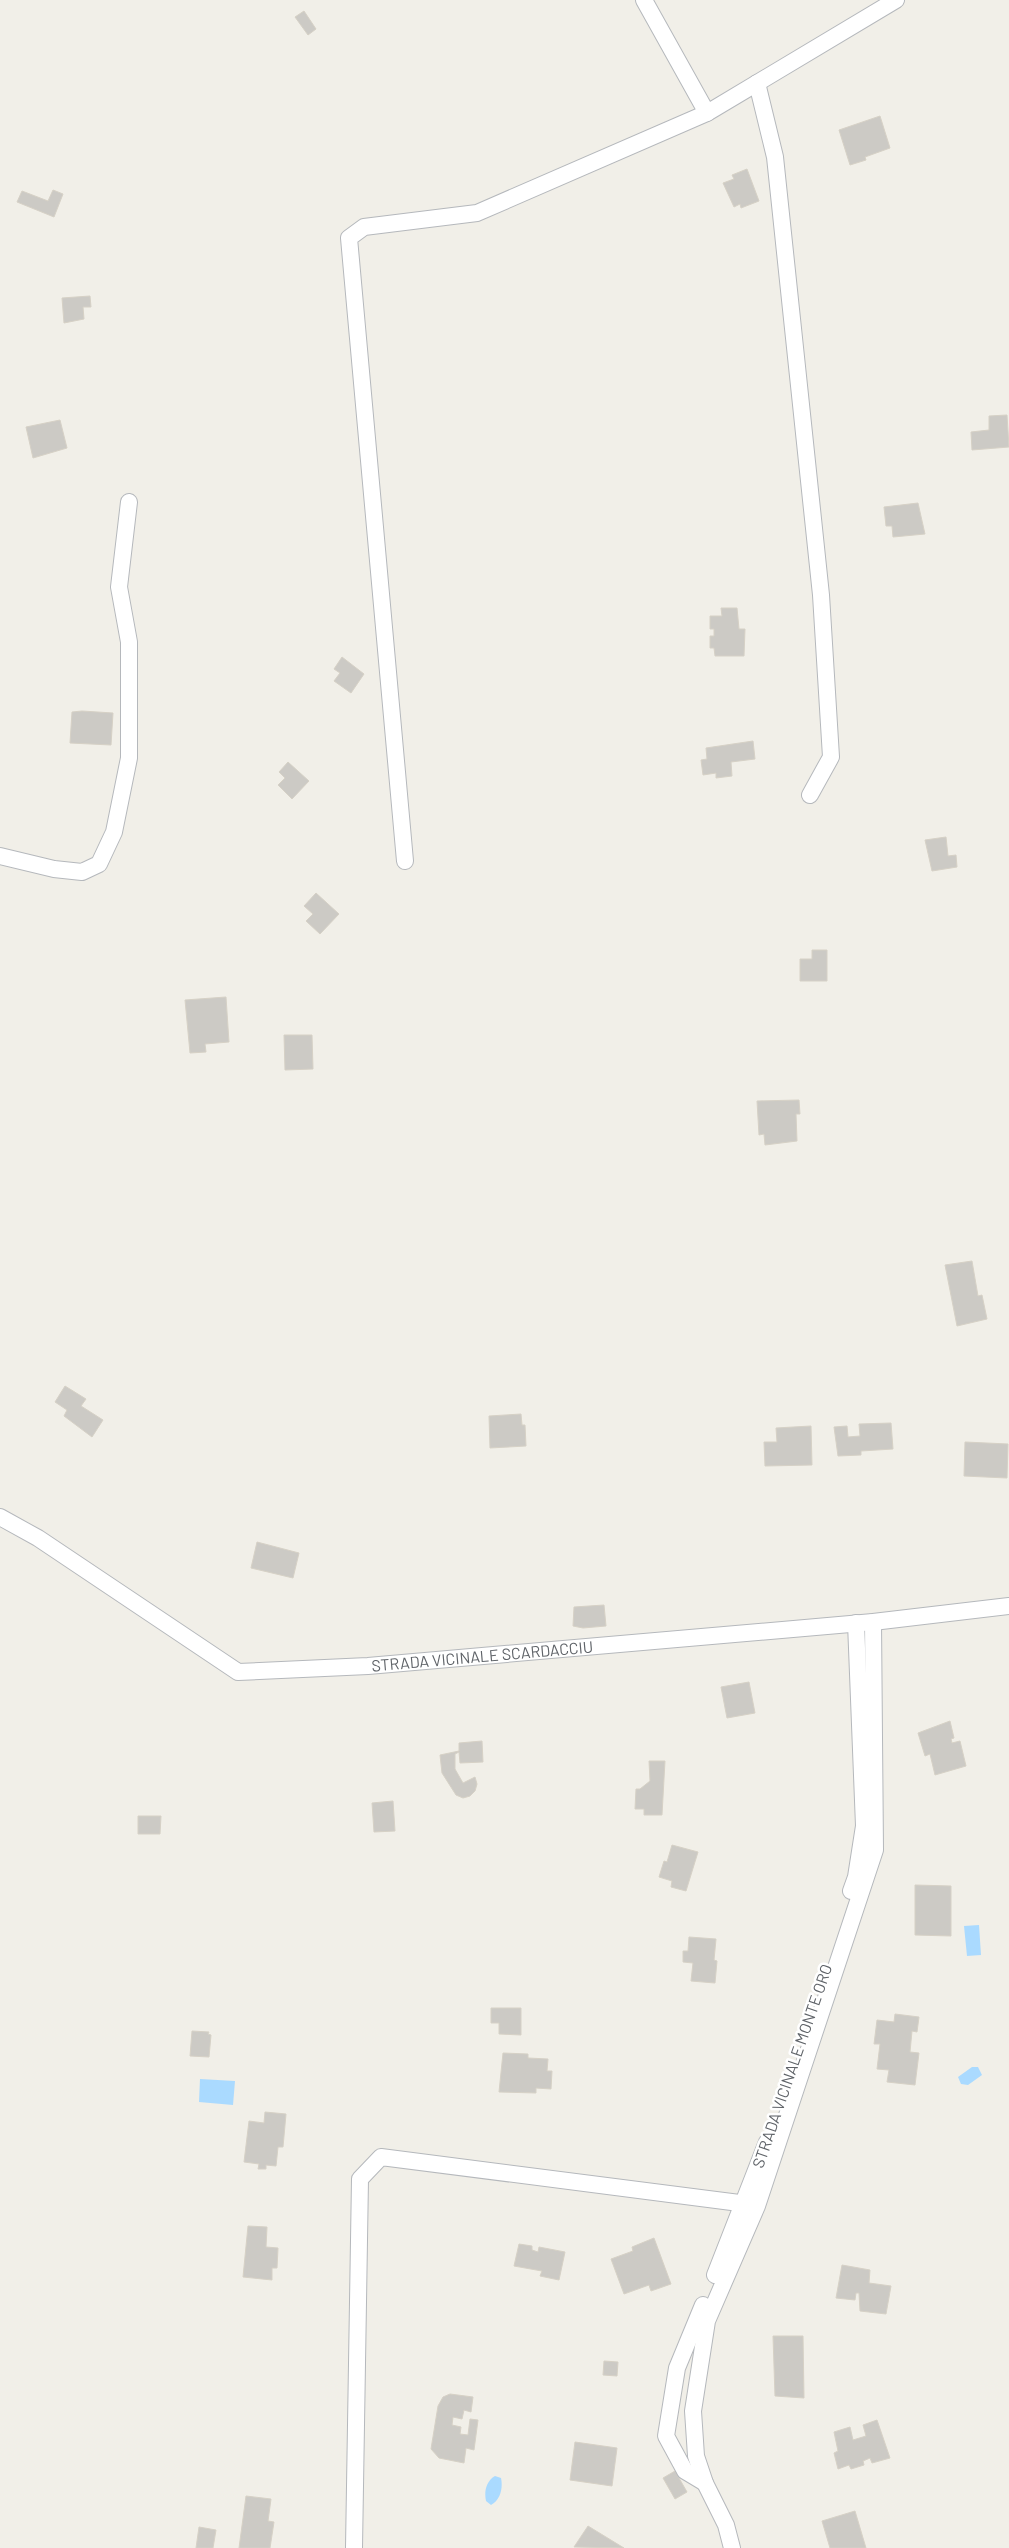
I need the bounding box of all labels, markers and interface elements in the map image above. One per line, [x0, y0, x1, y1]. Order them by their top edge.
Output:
street label: STRADA VICINALE SCARDACCIU [371, 1636, 594, 1675]
street label: STRADA VICINALE MONTE ORO [748, 1961, 835, 2170]

